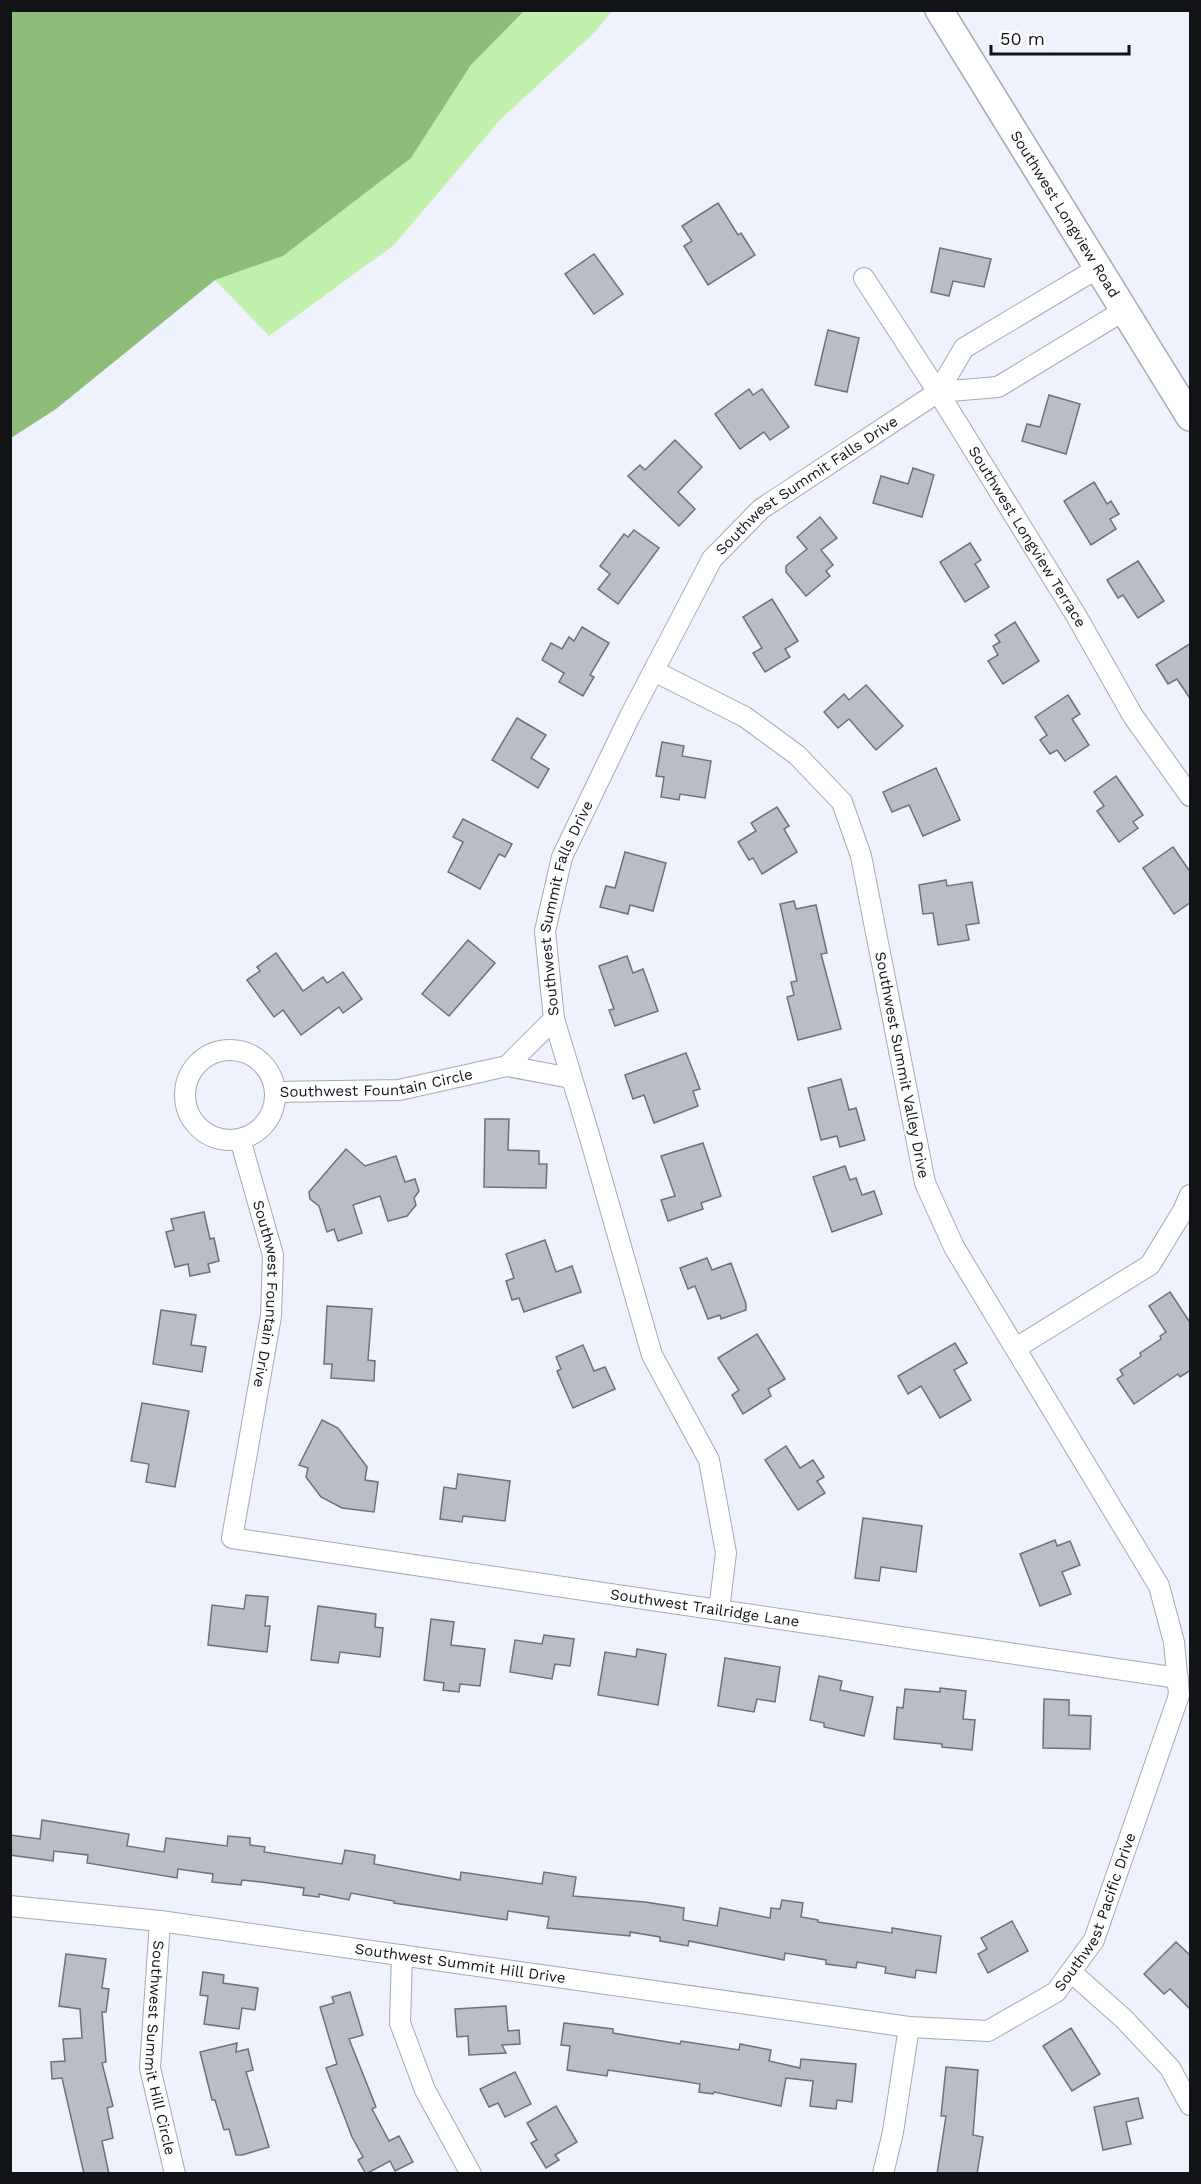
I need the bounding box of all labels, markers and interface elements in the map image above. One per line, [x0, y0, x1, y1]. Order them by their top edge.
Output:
scale bar [991, 18, 1129, 56]
text: 50 m [1000, 28, 1045, 49]
street label: Southwest Longview Road [1007, 127, 1123, 301]
street label: Southwest Summit Falls Drive [712, 412, 901, 559]
street label: Southwest Longview Terrace [965, 443, 1090, 631]
street label: Southwest Summit Falls Drive [536, 798, 597, 1017]
street label: Southwest Summit Valley Drive [871, 950, 933, 1180]
street label: Southwest Fountain Circle [280, 1065, 474, 1101]
street label: Southwest Fountain Drive [249, 1198, 282, 1389]
street label: Southwest Trailridge Lane [609, 1585, 801, 1631]
street label: Southwest Pacific Drive [1051, 1830, 1140, 1995]
street label: Southwest Summit Hill Circle [141, 1940, 179, 2157]
street label: Southwest Summit Hill Drive [354, 1940, 567, 1987]

